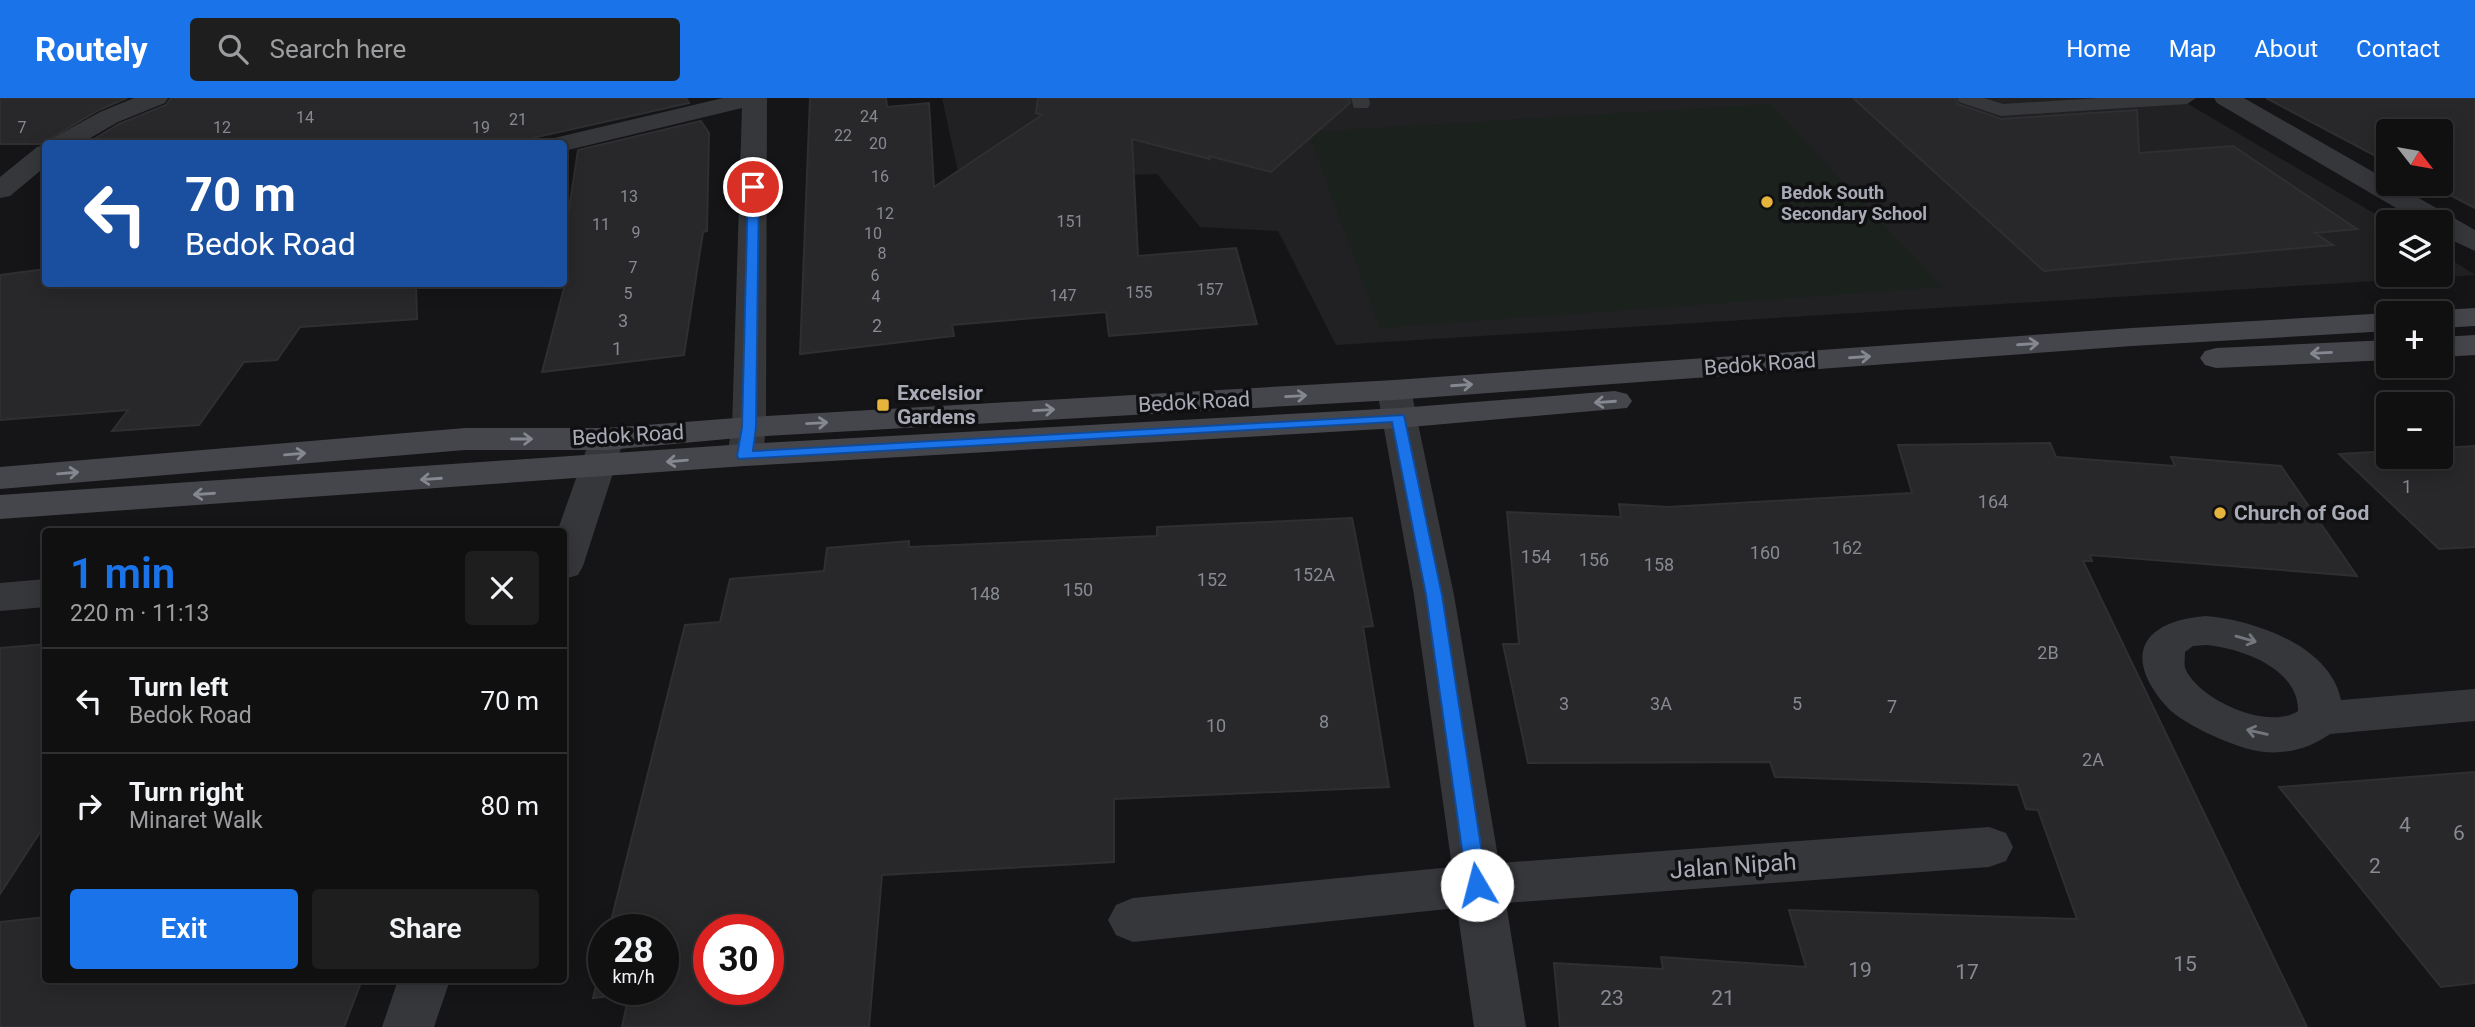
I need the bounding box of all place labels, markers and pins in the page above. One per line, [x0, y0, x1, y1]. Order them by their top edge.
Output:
pin [723, 157, 783, 217]
place label: Bedok South Secondary School [1781, 182, 1927, 224]
marker: Bedok South Secondary School [1759, 194, 1775, 210]
place label: Excelsior Gardens [897, 381, 983, 429]
marker: Excelsior Gardens [875, 397, 891, 413]
place label: Church of God [2234, 501, 2369, 525]
marker: Church of God [2212, 505, 2228, 521]

